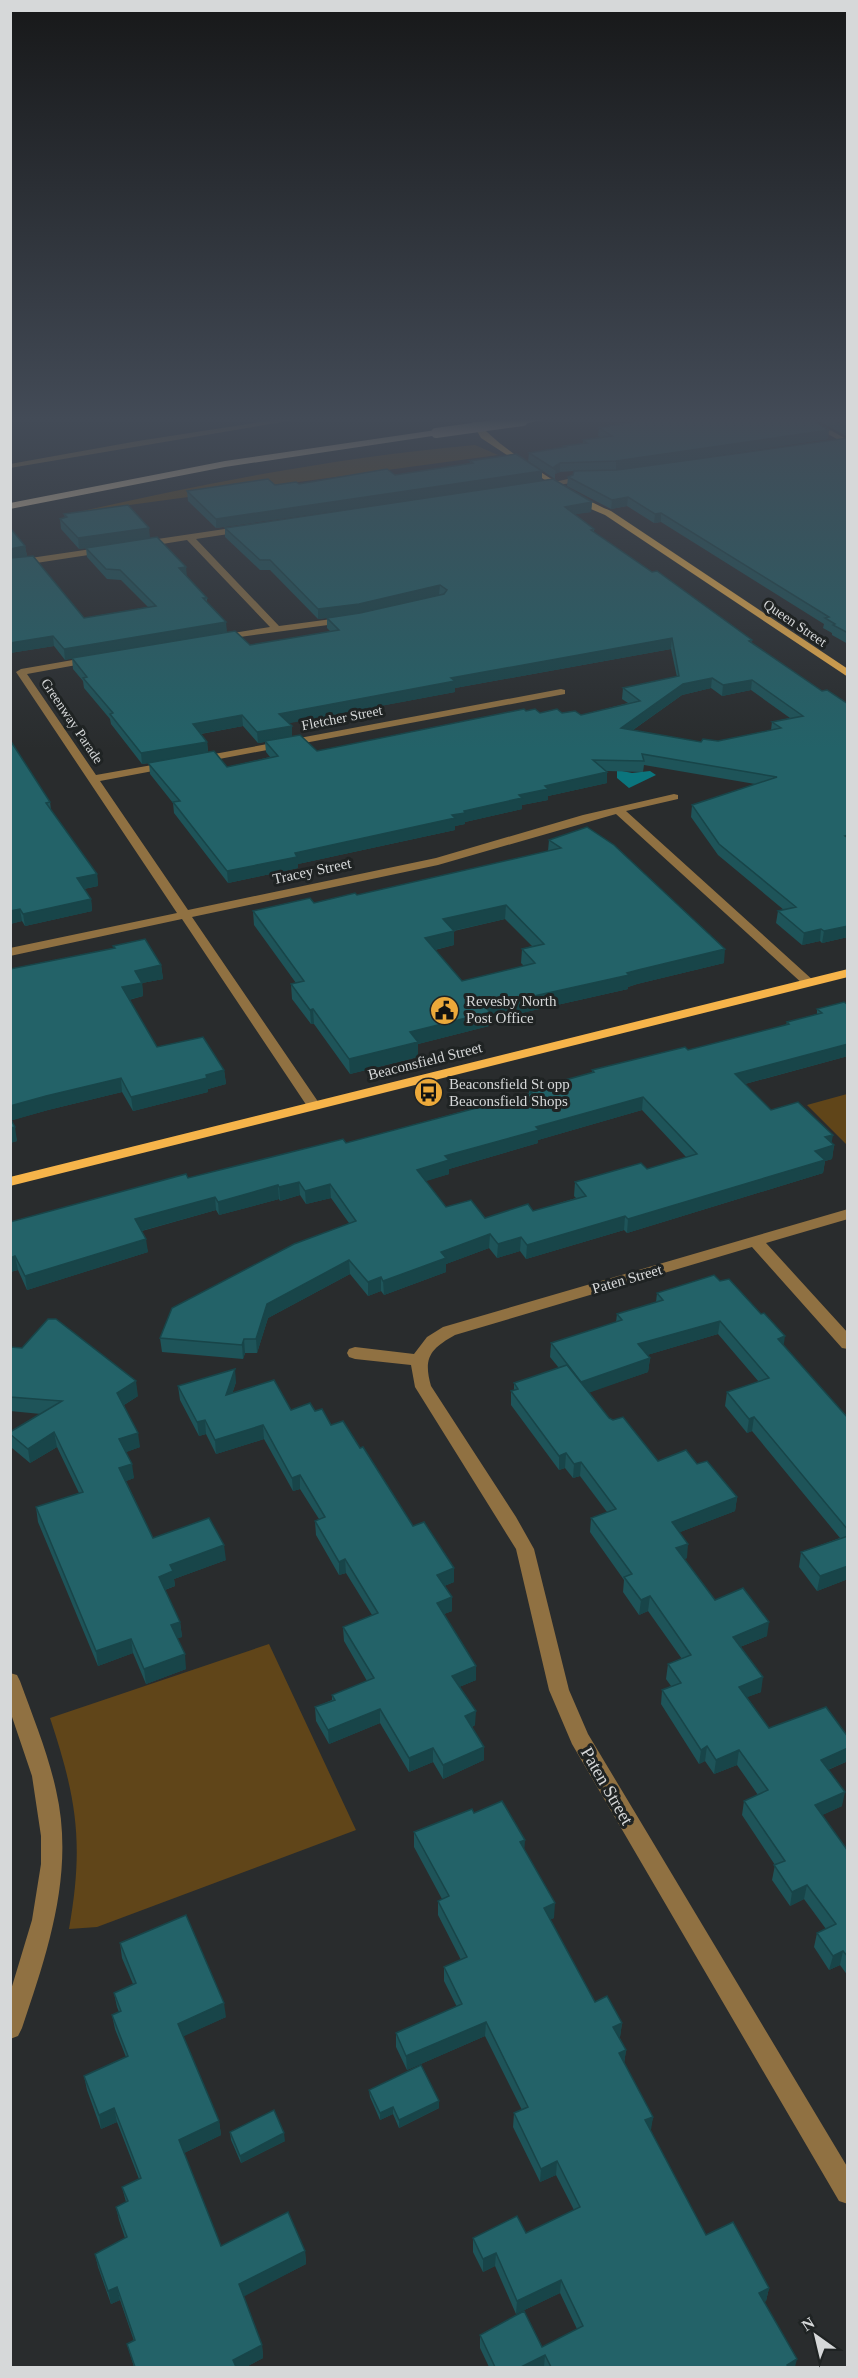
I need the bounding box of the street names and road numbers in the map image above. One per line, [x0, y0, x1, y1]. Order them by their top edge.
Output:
street label: Queen Street [761, 596, 829, 650]
street label: Greenway Parade [38, 676, 106, 766]
street label: Fletcher Street [300, 703, 384, 733]
street label: Tracey Street [271, 855, 354, 887]
street label: Beaconsfield Street [366, 1039, 485, 1083]
street label: Paten Street [590, 1261, 665, 1297]
street label: Paten Street [577, 1744, 637, 1828]

